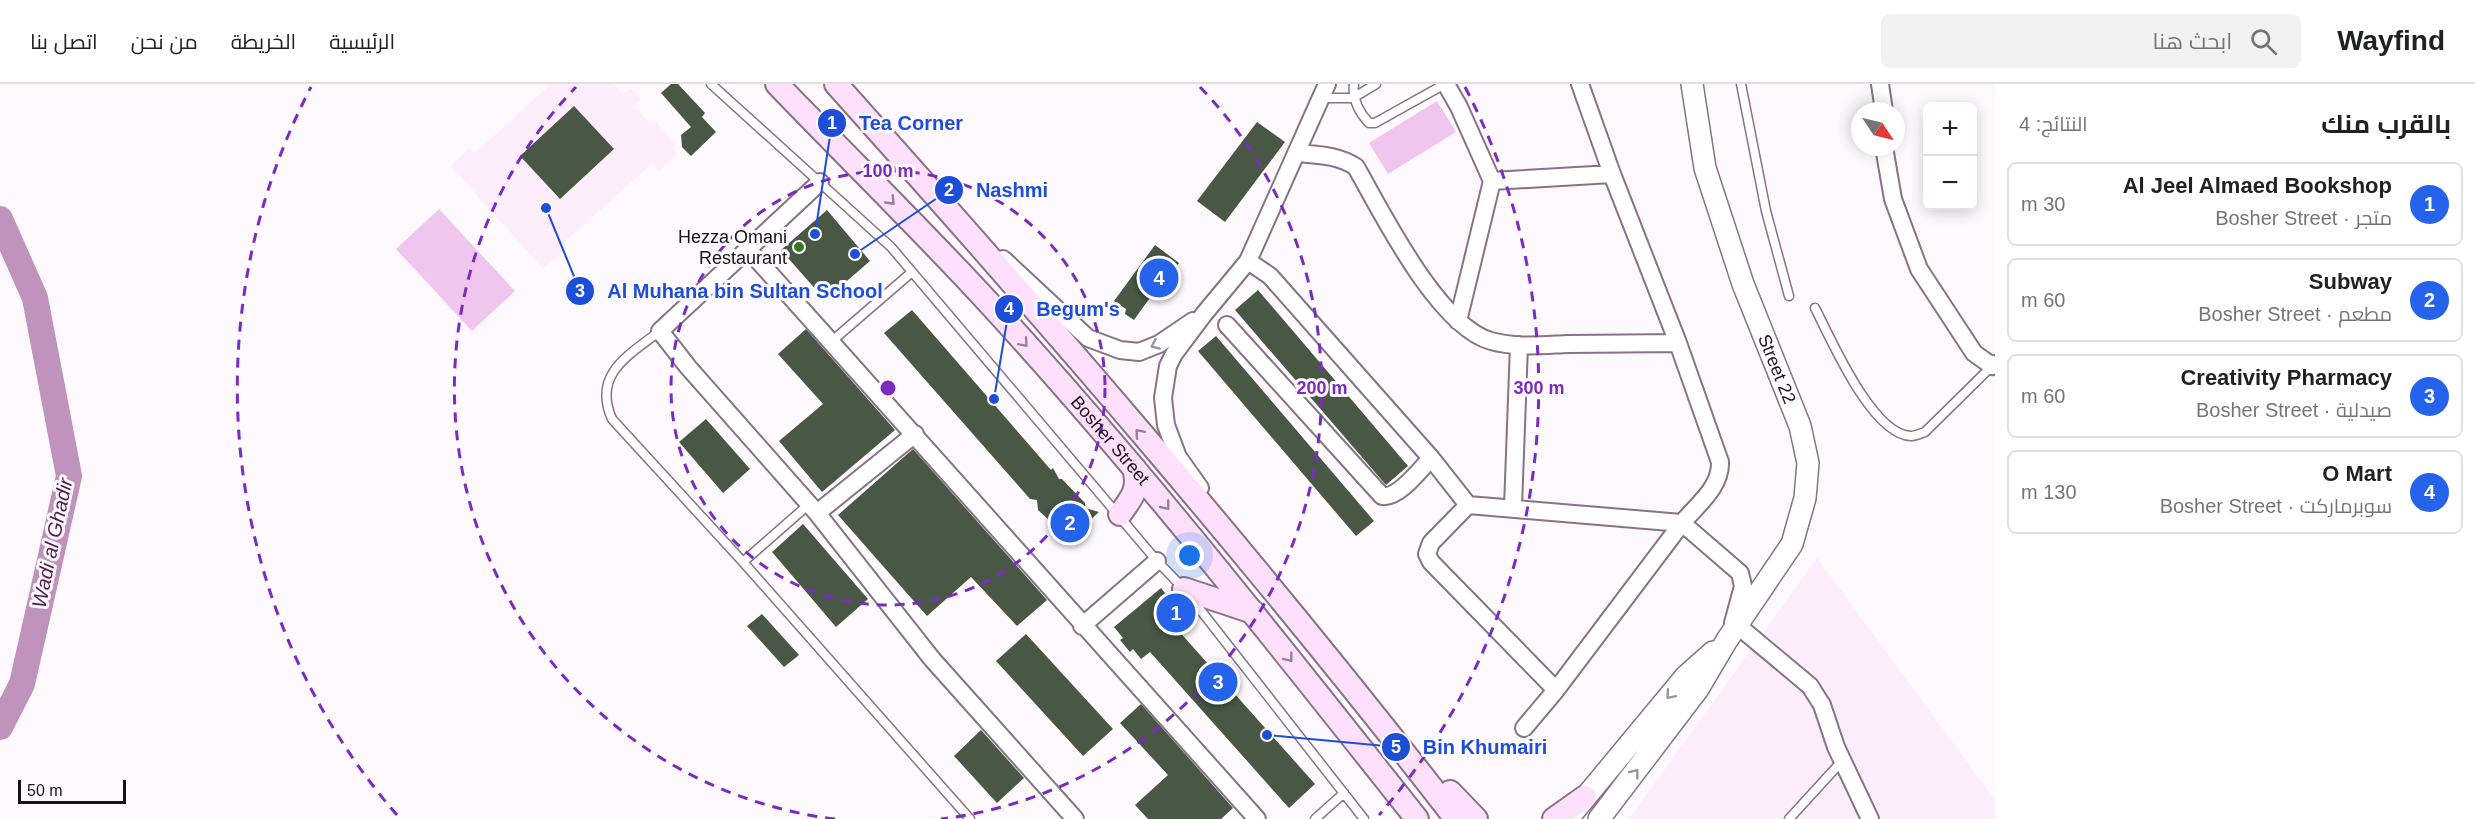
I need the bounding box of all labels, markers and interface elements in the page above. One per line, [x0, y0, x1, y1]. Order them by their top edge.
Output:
search box [1881, 14, 2301, 68]
icon: search [2247, 25, 2280, 58]
text: Wayfind [2337, 25, 2445, 56]
text: ابحث هنا [2153, 29, 2232, 54]
text: اتصل بنا [30, 30, 98, 53]
text: من نحن [131, 30, 198, 53]
text: الخريطة [231, 30, 296, 53]
text: الرئيسية [329, 30, 395, 53]
north arrow [1851, 102, 1905, 156]
map controls [1923, 102, 1977, 210]
button: + [1923, 102, 1977, 156]
callout: Tea Corner [817, 104, 975, 142]
text: بالقرب منك [2321, 109, 2451, 139]
text: Tea Corner [859, 112, 963, 134]
text: 1 [827, 113, 837, 133]
text: النتائج: 4 [2019, 113, 2088, 135]
button: − [1923, 156, 1977, 210]
text: 100 m [862, 161, 914, 181]
callout: Nashmi [934, 171, 1060, 209]
text: Al Jeel Almaed Bookshop [2123, 173, 2392, 198]
text: Nashmi [976, 179, 1048, 201]
text: 2 [944, 180, 954, 200]
text: 30 m [2021, 193, 2065, 215]
text: 1 [2424, 193, 2435, 215]
one-way arrow [883, 194, 894, 205]
text: متجر · Bosher Street [2215, 207, 2392, 229]
place label: Hezza Omani Restaurant [678, 227, 787, 268]
marker: Hezza Omani Restaurant [792, 240, 806, 254]
pin: 4 [1140, 256, 1178, 300]
text: Subway [2309, 269, 2392, 294]
callout: Al Muhana bin Sultan School [565, 272, 895, 310]
text: Al Muhana bin Sultan School [607, 280, 883, 302]
text: 3 [575, 281, 585, 301]
text: 60 m [2021, 289, 2065, 311]
text: 2 [2424, 289, 2435, 311]
callout: Begum's [994, 290, 1132, 328]
text: Begum's [1036, 298, 1120, 320]
text: 4 [1004, 299, 1014, 319]
text: مطعم · Bosher Street [2198, 303, 2392, 325]
street label: Street 22 [1754, 331, 1800, 407]
one-way arrow [1017, 336, 1028, 347]
one-way arrow [1150, 338, 1161, 350]
text: Creativity Pharmacy [2180, 365, 2392, 390]
centre of rings [878, 378, 898, 398]
text: 200 m [1296, 378, 1348, 398]
text: 300 m [1513, 378, 1565, 398]
text: 60 m [2021, 385, 2065, 407]
text: 3 [2424, 385, 2435, 407]
street label: Bosher Street [1067, 392, 1154, 489]
text: صيدلية · Bosher Street [2196, 399, 2392, 421]
one-way arrow [1135, 429, 1146, 440]
text: O Mart [2322, 461, 2392, 486]
water label: Wadi al Ghadir [28, 475, 77, 610]
text: 130 m [2021, 481, 2077, 503]
text: 4 [2424, 481, 2435, 503]
text: سوبرماركت · Bosher Street [2160, 495, 2392, 517]
pin: 2 [1050, 500, 1090, 546]
one-way arrow [1159, 500, 1170, 511]
your location [1175, 541, 1204, 570]
pin: 1 [1156, 590, 1196, 636]
one-way arrow [1282, 651, 1293, 662]
pin: 3 [1198, 660, 1238, 704]
one-way arrow [1666, 688, 1677, 699]
callout: Bin Khumairi [1381, 728, 1559, 766]
text: Bin Khumairi [1423, 736, 1547, 758]
text: 5 [1391, 737, 1401, 757]
one-way arrow [1628, 769, 1639, 780]
scale bar [18, 777, 126, 804]
text: 50 m [27, 782, 63, 799]

